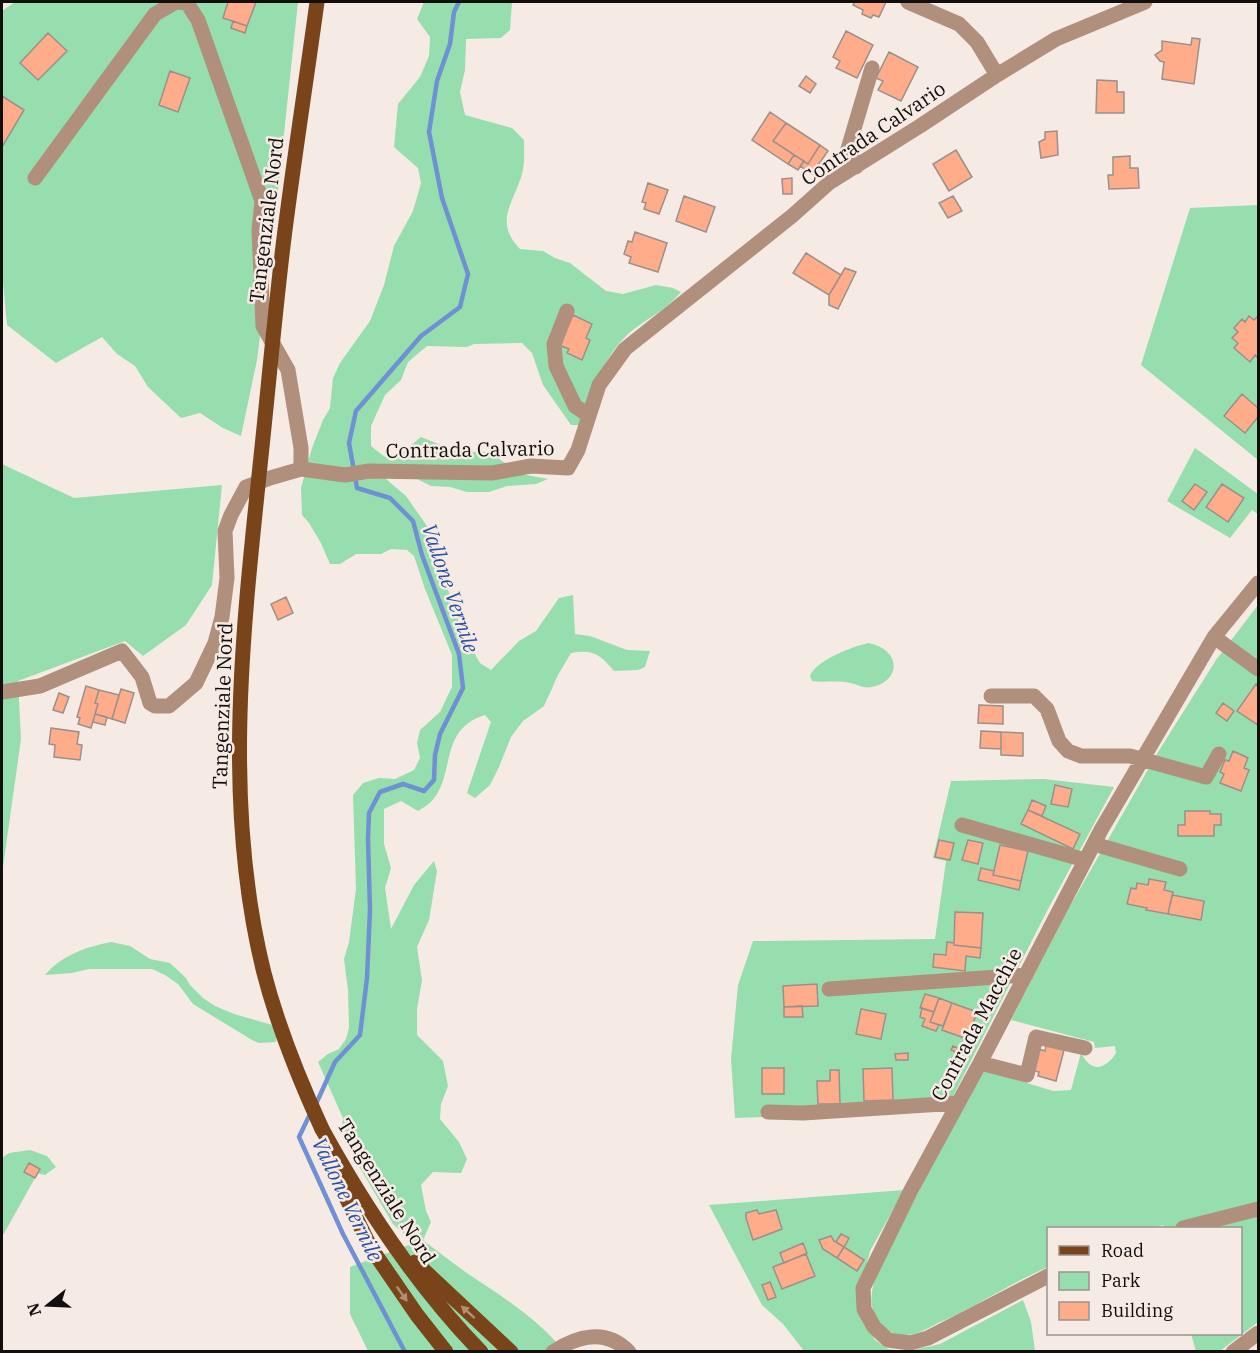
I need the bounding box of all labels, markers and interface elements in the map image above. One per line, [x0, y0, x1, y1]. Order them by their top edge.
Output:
street label: Contrada Calvario [795, 75, 951, 191]
street label: Tangenziale Nord [242, 136, 290, 304]
street label: Contrada Calvario [385, 434, 555, 464]
water label: Vallone Vernile [416, 520, 486, 657]
street label: Tangenziale Nord [206, 622, 238, 790]
street label: Contrada Macchie [924, 943, 1028, 1105]
street label: Tangenziale Nord [331, 1113, 443, 1269]
water label: Vallone Vernile [306, 1132, 390, 1266]
legend [1047, 1227, 1242, 1335]
text: Road [1101, 1239, 1144, 1262]
text: Park [1101, 1269, 1141, 1292]
north arrow [18, 1275, 78, 1335]
one-way arrow [396, 1285, 408, 1301]
text: Building [1101, 1299, 1173, 1322]
text: N [22, 1301, 45, 1319]
one-way arrow [461, 1306, 476, 1319]

